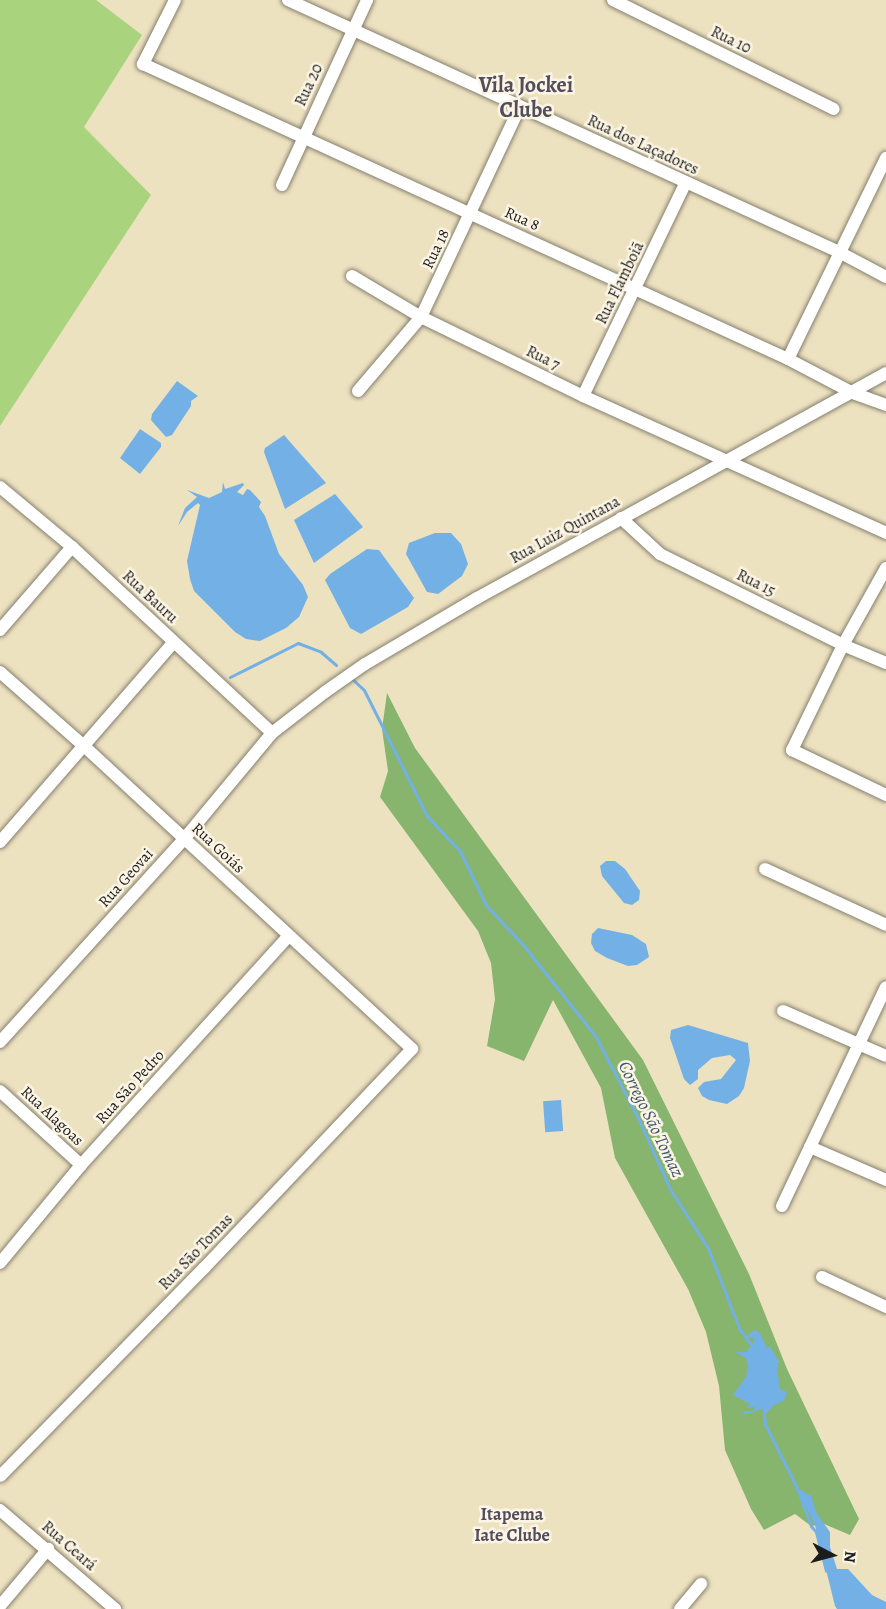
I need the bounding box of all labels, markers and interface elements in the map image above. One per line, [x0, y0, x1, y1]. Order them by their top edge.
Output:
street label: Rua 10 [708, 22, 754, 58]
street label: Rua 20 [291, 61, 327, 109]
district label: Vila Jockei Clube [479, 72, 573, 124]
street label: Rua dos Laçadores [584, 111, 702, 179]
street label: Rua 8 [501, 203, 543, 235]
street label: Rua 18 [418, 226, 454, 272]
street label: Rua Flamboiã [592, 239, 648, 327]
street label: Rua 7 [523, 342, 563, 374]
street label: Rua Luiz Quintana [507, 492, 623, 568]
street label: Rua 15 [733, 565, 779, 601]
street label: Rua Bauru [118, 566, 182, 628]
street label: Rua Goiás [188, 819, 248, 877]
street label: Rua Geovai [95, 845, 157, 911]
street label: Rua São Pedro [92, 1046, 168, 1128]
water label: Corrego São Tomaz [614, 1057, 688, 1181]
street label: Rua Alagoas [17, 1082, 87, 1150]
street label: Rua São Tomas [155, 1210, 237, 1294]
district label: Itapema Iate Clube [474, 1504, 550, 1546]
street label: Rua Ceará [38, 1517, 100, 1575]
north arrow [802, 1525, 862, 1585]
text: N [838, 1550, 861, 1564]

